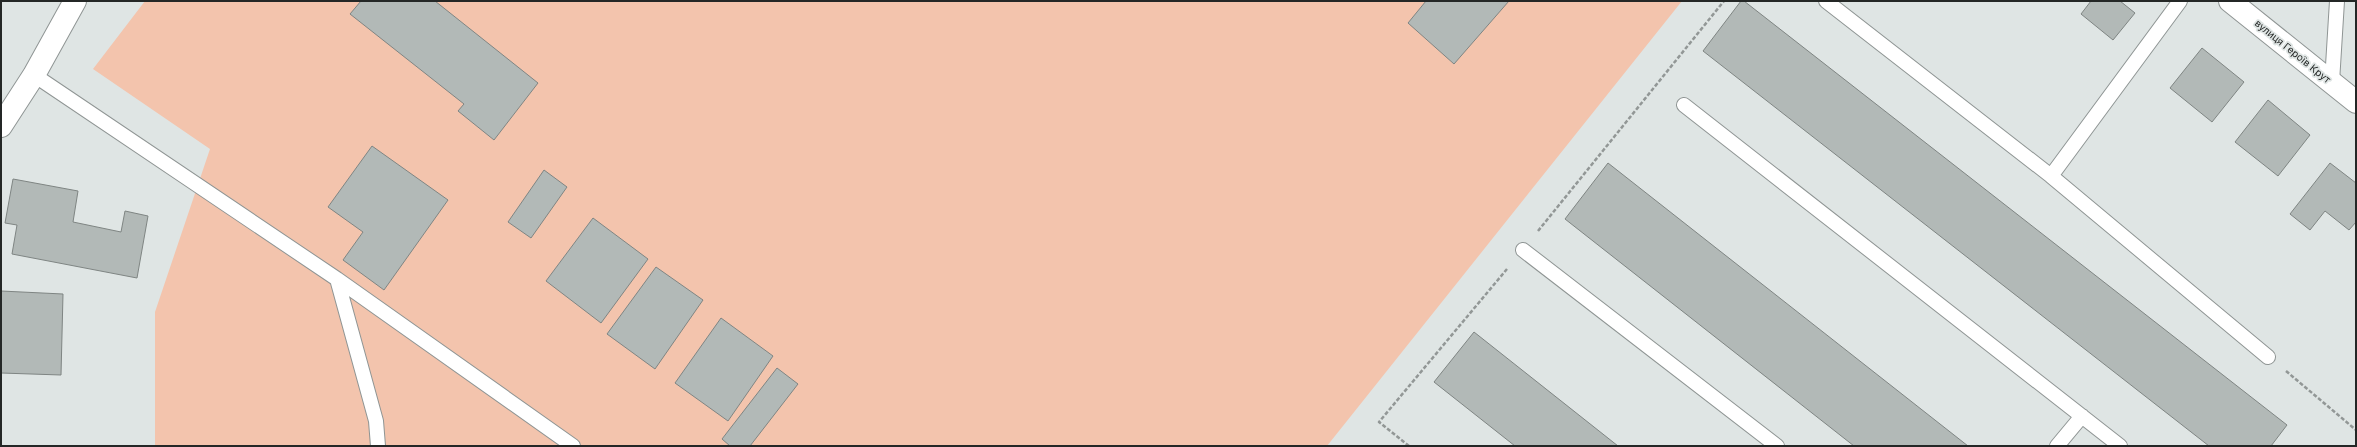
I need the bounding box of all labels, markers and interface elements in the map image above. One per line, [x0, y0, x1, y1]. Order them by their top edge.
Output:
street label: вулиця Героїв Крут [2253, 17, 2334, 85]

